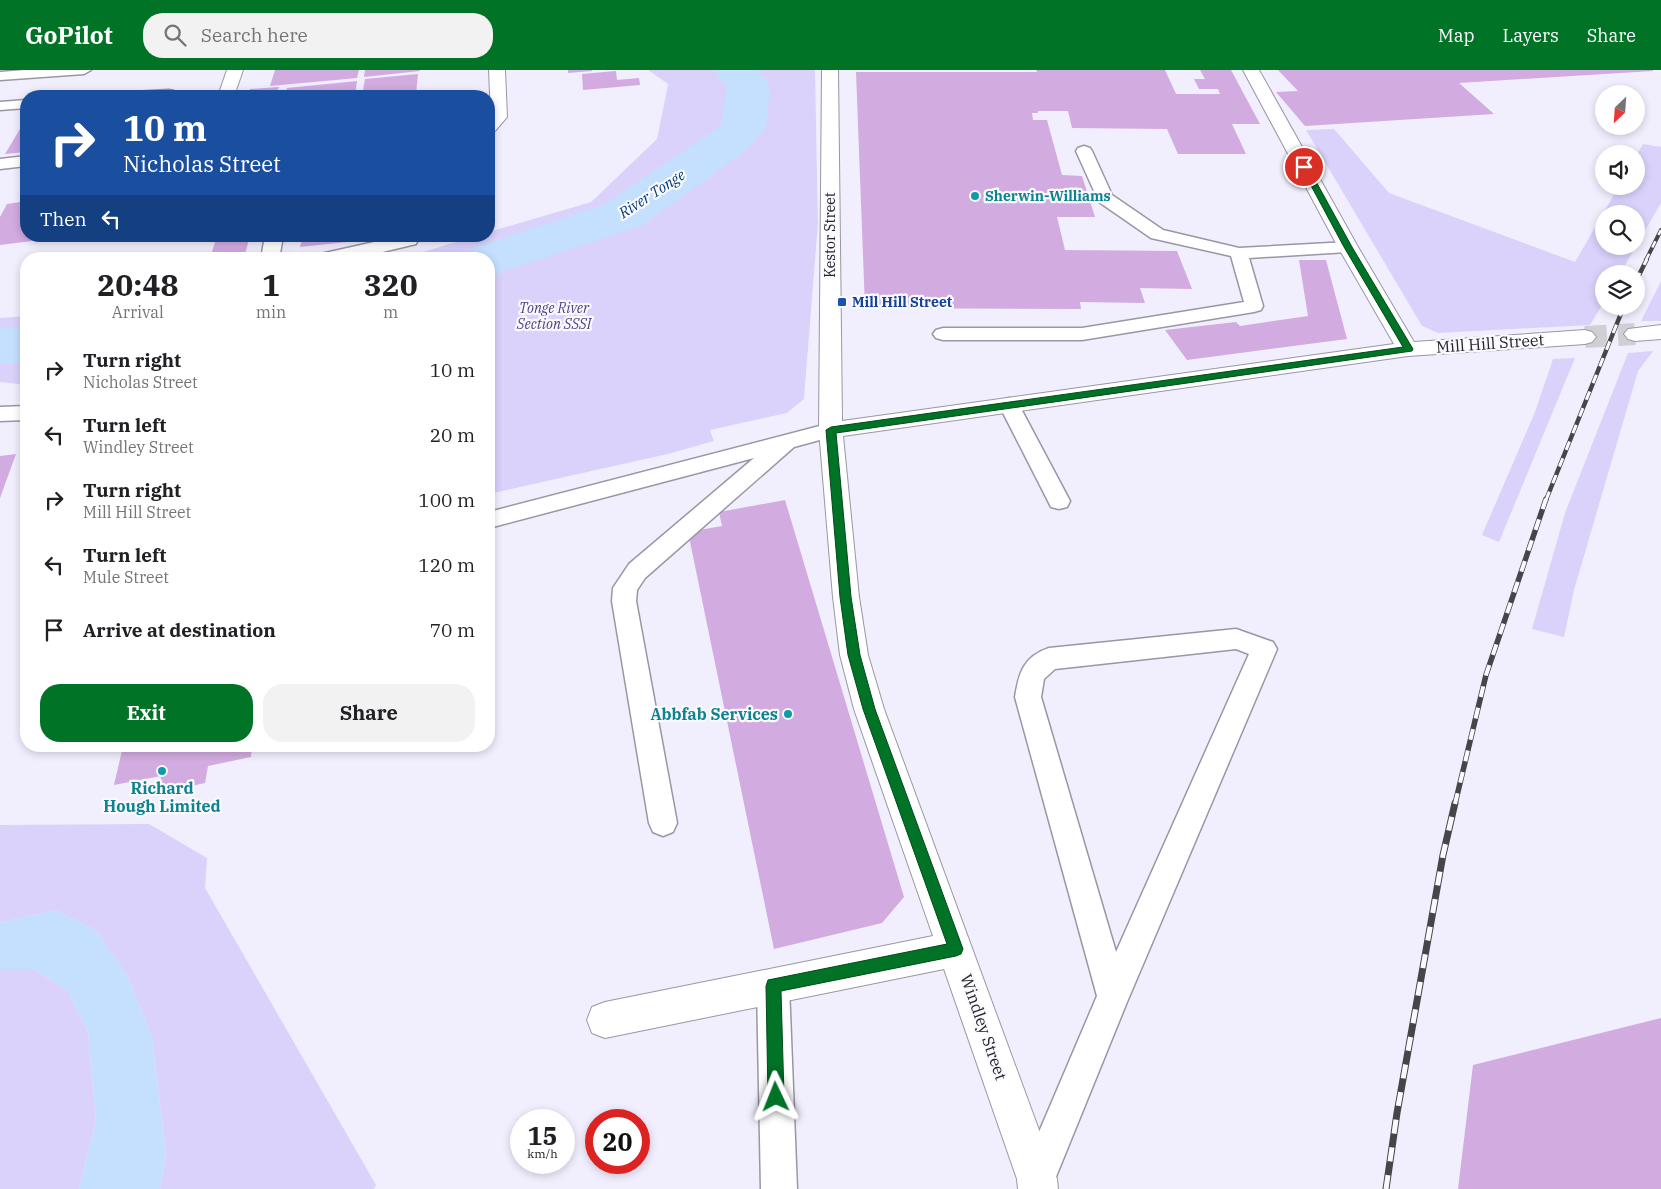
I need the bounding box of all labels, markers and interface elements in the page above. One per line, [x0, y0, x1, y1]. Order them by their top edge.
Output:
search box [143, 13, 493, 58]
text: GoPilot [25, 19, 113, 51]
icon: search [161, 21, 189, 49]
text: Search here [201, 23, 308, 47]
text: Map [1438, 24, 1475, 47]
text: Layers [1503, 24, 1559, 47]
text: Share [1587, 24, 1636, 47]
north arrow [1595, 85, 1645, 135]
map controls [1595, 85, 1645, 315]
text: 10 m [123, 105, 207, 151]
icon: right [40, 110, 105, 175]
button: sound [1595, 145, 1645, 195]
pin [1283, 146, 1325, 188]
text: Nicholas Street [123, 149, 281, 178]
icon: arrive [1290, 153, 1318, 181]
water label: River Tonge [614, 165, 689, 223]
place label: Sherwin-Williams [985, 187, 1111, 205]
marker: Sherwin-Williams [969, 190, 981, 202]
street label: Kestor Street [821, 192, 839, 278]
icon: left [97, 205, 125, 233]
button: search [1595, 205, 1645, 255]
text: Then [40, 207, 87, 231]
text: 20:48 [97, 265, 178, 304]
text: 1 [262, 265, 280, 304]
text: 320 [364, 265, 418, 304]
button: layers [1595, 265, 1645, 315]
place label: Mill Hill Street [852, 293, 952, 311]
marker: Mill Hill Street [836, 296, 848, 308]
park label: Tonge River Section SSSI [516, 299, 593, 333]
text: Arrival [112, 302, 164, 322]
text: min [256, 302, 286, 322]
text: m [383, 302, 398, 322]
street label: Mill Hill Street [1435, 329, 1545, 357]
text: Turn right [83, 348, 181, 372]
icon: right [40, 356, 68, 384]
text: 10 m [430, 358, 475, 382]
text: Nicholas Street [83, 372, 198, 392]
text: Turn left [83, 413, 166, 437]
icon: left [40, 421, 68, 449]
text: 20 m [430, 423, 475, 447]
text: Windley Street [83, 437, 194, 457]
text: Turn right [83, 478, 181, 502]
icon: right [40, 486, 68, 514]
text: 100 m [418, 488, 475, 512]
text: Mill Hill Street [83, 502, 191, 522]
text: Turn left [83, 543, 166, 567]
icon: left [40, 551, 68, 579]
text: 120 m [418, 553, 475, 577]
text: Mule Street [83, 567, 169, 587]
icon: arrive [40, 616, 68, 644]
text: Arrive at destination [83, 618, 276, 642]
text: 70 m [430, 618, 475, 642]
button: Exit [40, 684, 253, 742]
button: Share [263, 684, 475, 742]
place label: Abbfab Services [651, 704, 778, 724]
marker: Abbfab Services [782, 708, 794, 720]
marker: Richard Hough Limited [156, 765, 168, 777]
place label: Richard Hough Limited [103, 778, 221, 816]
street label: Windley Street [957, 971, 1012, 1083]
position arrow [749, 1070, 801, 1122]
speed limit sign: 20 [585, 1109, 650, 1174]
text: 15 [527, 1119, 558, 1152]
text: km/h [527, 1146, 558, 1161]

